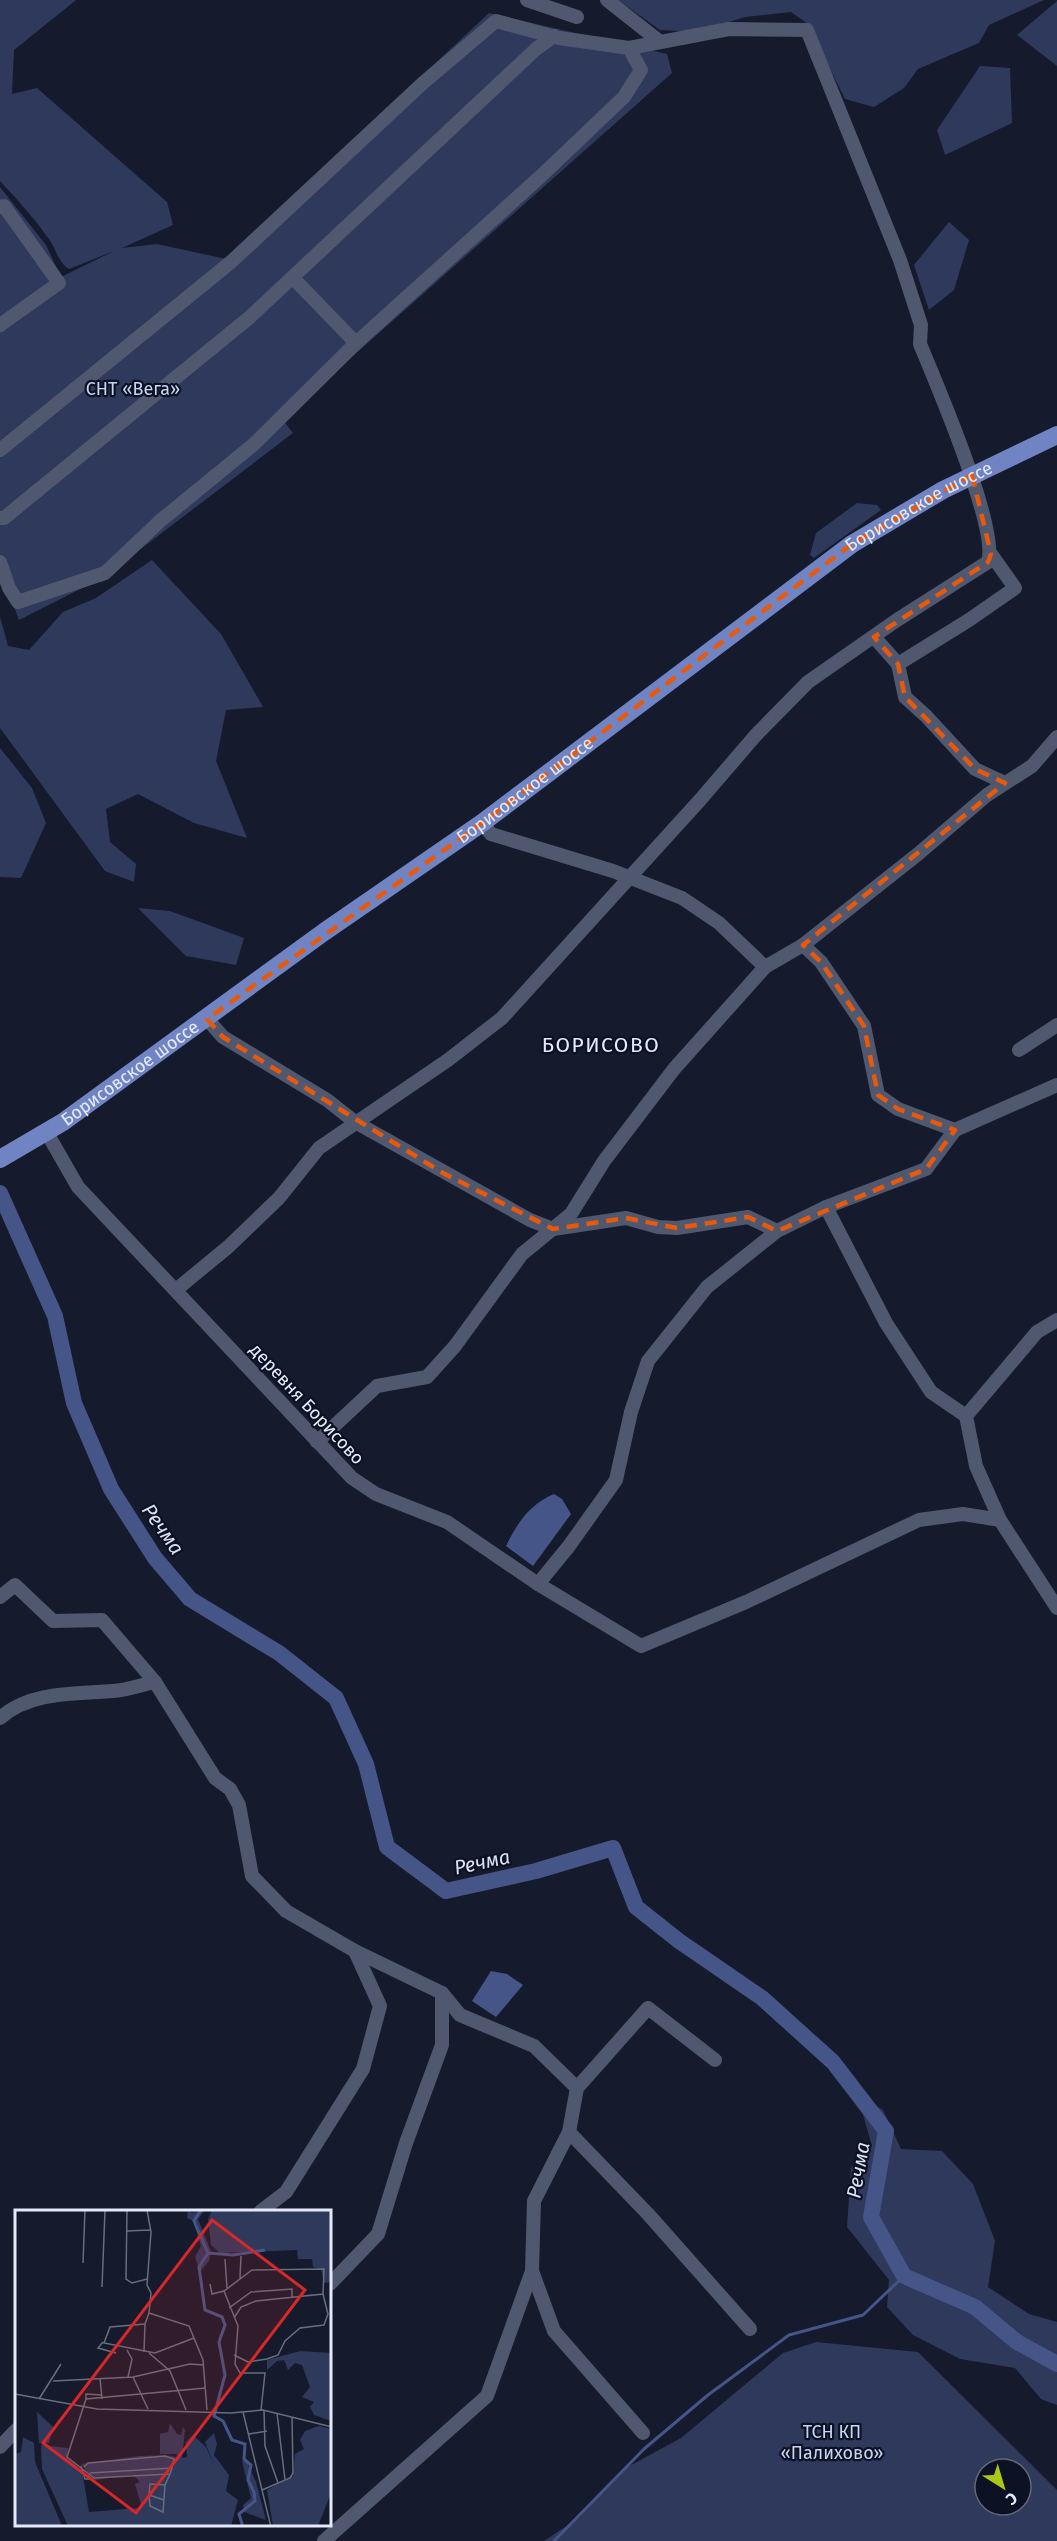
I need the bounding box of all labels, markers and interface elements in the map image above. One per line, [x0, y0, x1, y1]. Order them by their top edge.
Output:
park label: СНТ «Вега» [86, 378, 180, 400]
street label: Борисовское шоссе [841, 457, 996, 556]
street label: Борисовское шоссе [452, 732, 598, 848]
street label: Борисовское шоссе [57, 1016, 203, 1131]
district label: БОРИСОВО [542, 1032, 660, 1058]
street label: деревня Борисово [245, 1339, 369, 1469]
water label: Речма [137, 1499, 189, 1559]
water label: Речма [452, 1844, 512, 1880]
water label: Речма [841, 2140, 875, 2200]
inset map [15, 2210, 332, 2526]
park label: ТСН КП «Палихово» [781, 2421, 883, 2464]
north arrow [973, 2457, 1033, 2517]
text: С [1002, 2488, 1021, 2509]

